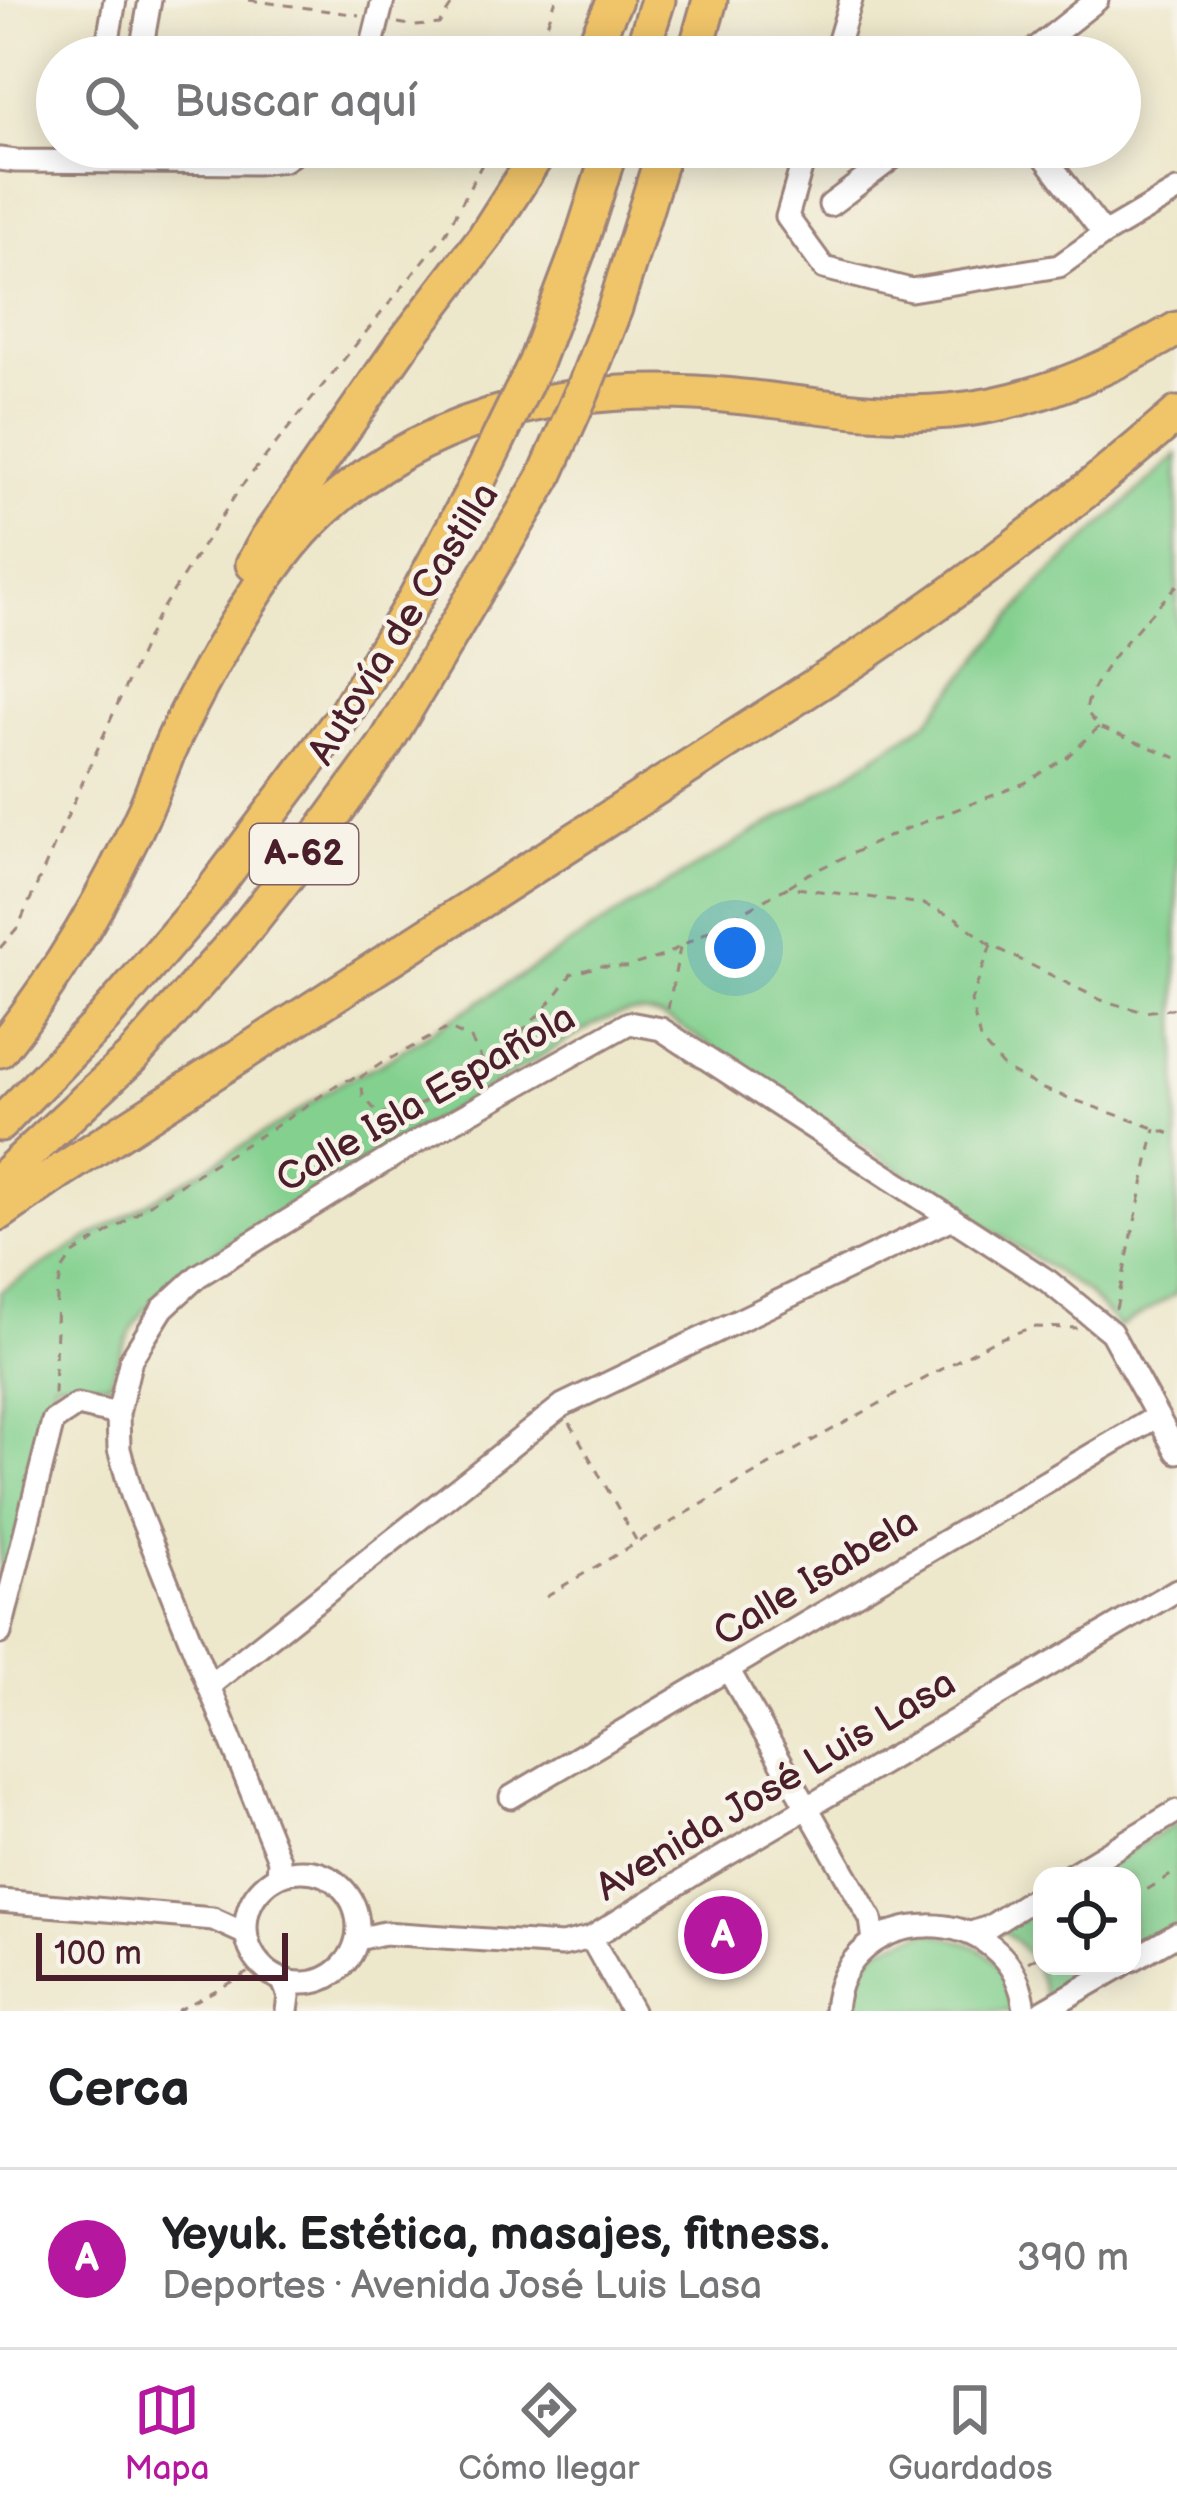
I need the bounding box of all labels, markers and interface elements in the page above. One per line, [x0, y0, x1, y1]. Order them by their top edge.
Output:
search box [36, 36, 1141, 168]
icon: search [78, 69, 144, 135]
text: Buscar aquí [174, 75, 417, 130]
street label: Autovía de Castilla [298, 474, 510, 774]
road number: A-62 [250, 824, 358, 884]
your location [705, 918, 765, 978]
street label: Calle Isla Española [268, 994, 584, 1204]
street label: Calle Isabela [705, 1499, 927, 1657]
street label: Avenida José Luis Lasa [588, 1660, 964, 1912]
map controls [1033, 1867, 1141, 1975]
button: locate [1033, 1867, 1141, 1975]
pin: A [684, 1890, 762, 1980]
scale bar [36, 1927, 288, 1980]
text: 100 m [54, 1934, 142, 1974]
text: Cerca [48, 2059, 190, 2120]
text: Yeyuk. Estética, masajes, fitness. [162, 2208, 830, 2263]
text: A [75, 2235, 99, 2282]
text: 390 m [1017, 2235, 1129, 2282]
text: Deportes · Avenida José Luis Lasa [162, 2263, 762, 2310]
tab: Mapa [124, 2377, 209, 2489]
tab: Cómo llegar [458, 2377, 639, 2489]
tab: Guardados [888, 2377, 1053, 2489]

